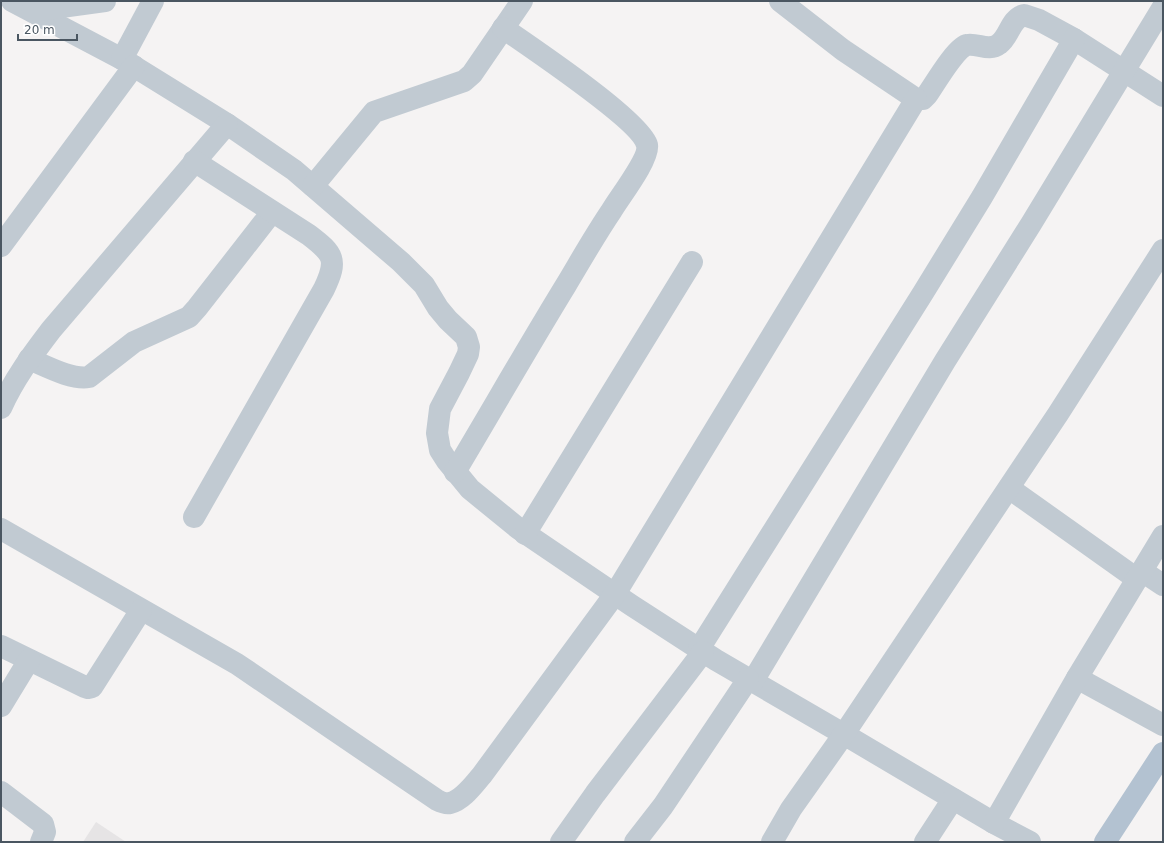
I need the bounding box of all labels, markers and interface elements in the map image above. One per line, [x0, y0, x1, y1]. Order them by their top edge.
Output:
scale bar [18, 16, 77, 42]
text: 20 m [24, 23, 55, 37]

